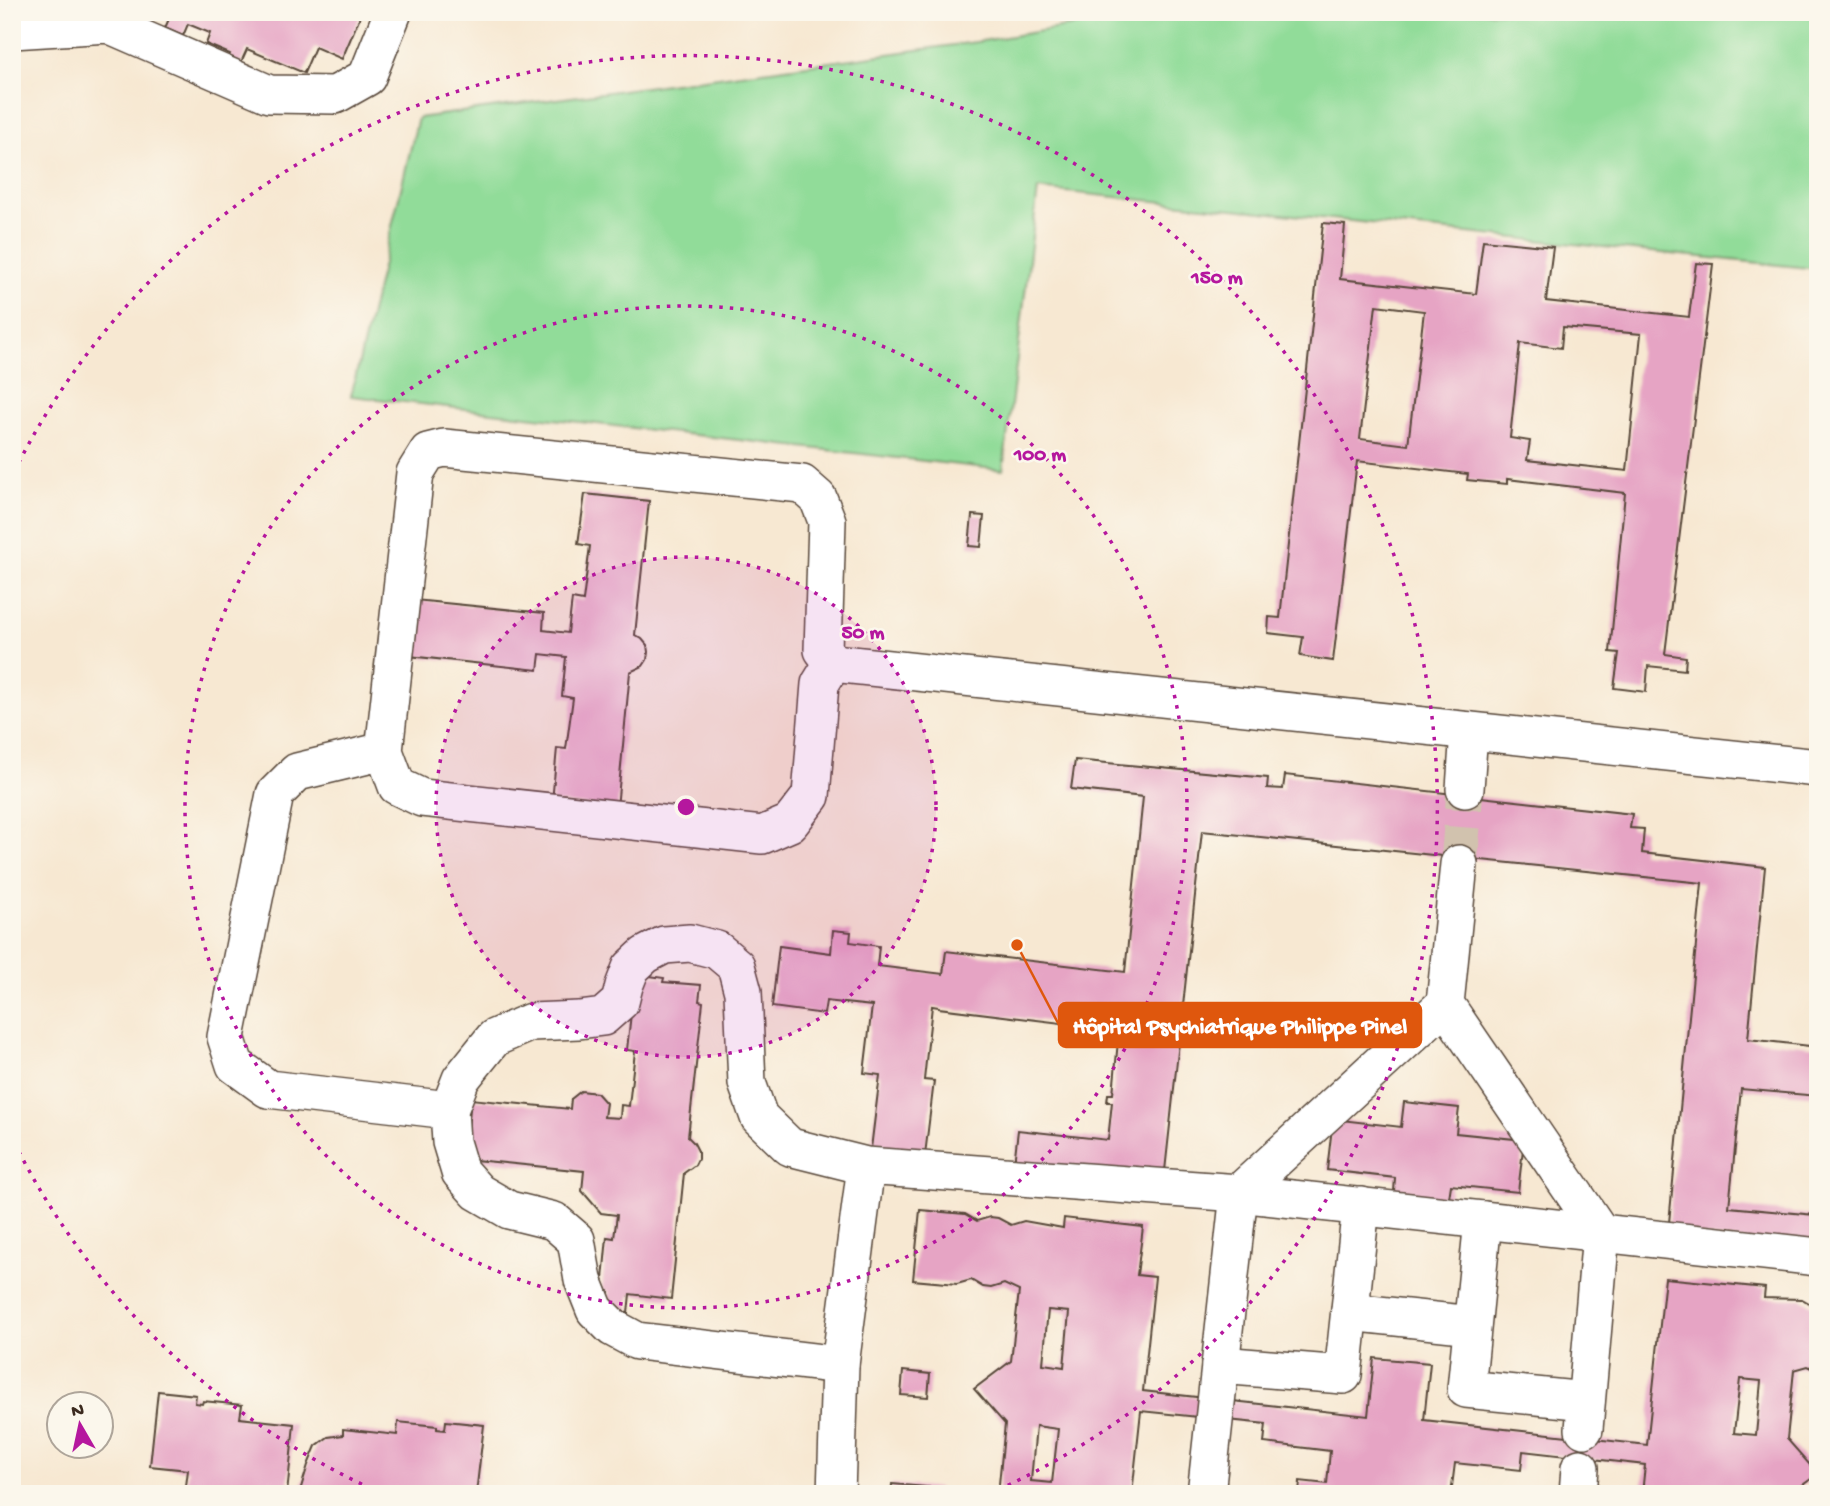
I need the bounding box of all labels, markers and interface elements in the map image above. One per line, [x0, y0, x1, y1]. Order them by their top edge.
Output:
text: 150 m [1190, 267, 1243, 292]
text: 100 m [1013, 444, 1066, 469]
text: 50 m [842, 622, 885, 647]
centre of rings [674, 795, 698, 819]
callout: Hôpital Psychiatrique Philippe Pinel [1059, 1003, 1421, 1047]
text: Hôpital Psychiatrique Philippe Pinel [1073, 1015, 1407, 1042]
north arrow [46, 1390, 116, 1460]
text: N [70, 1399, 86, 1424]

